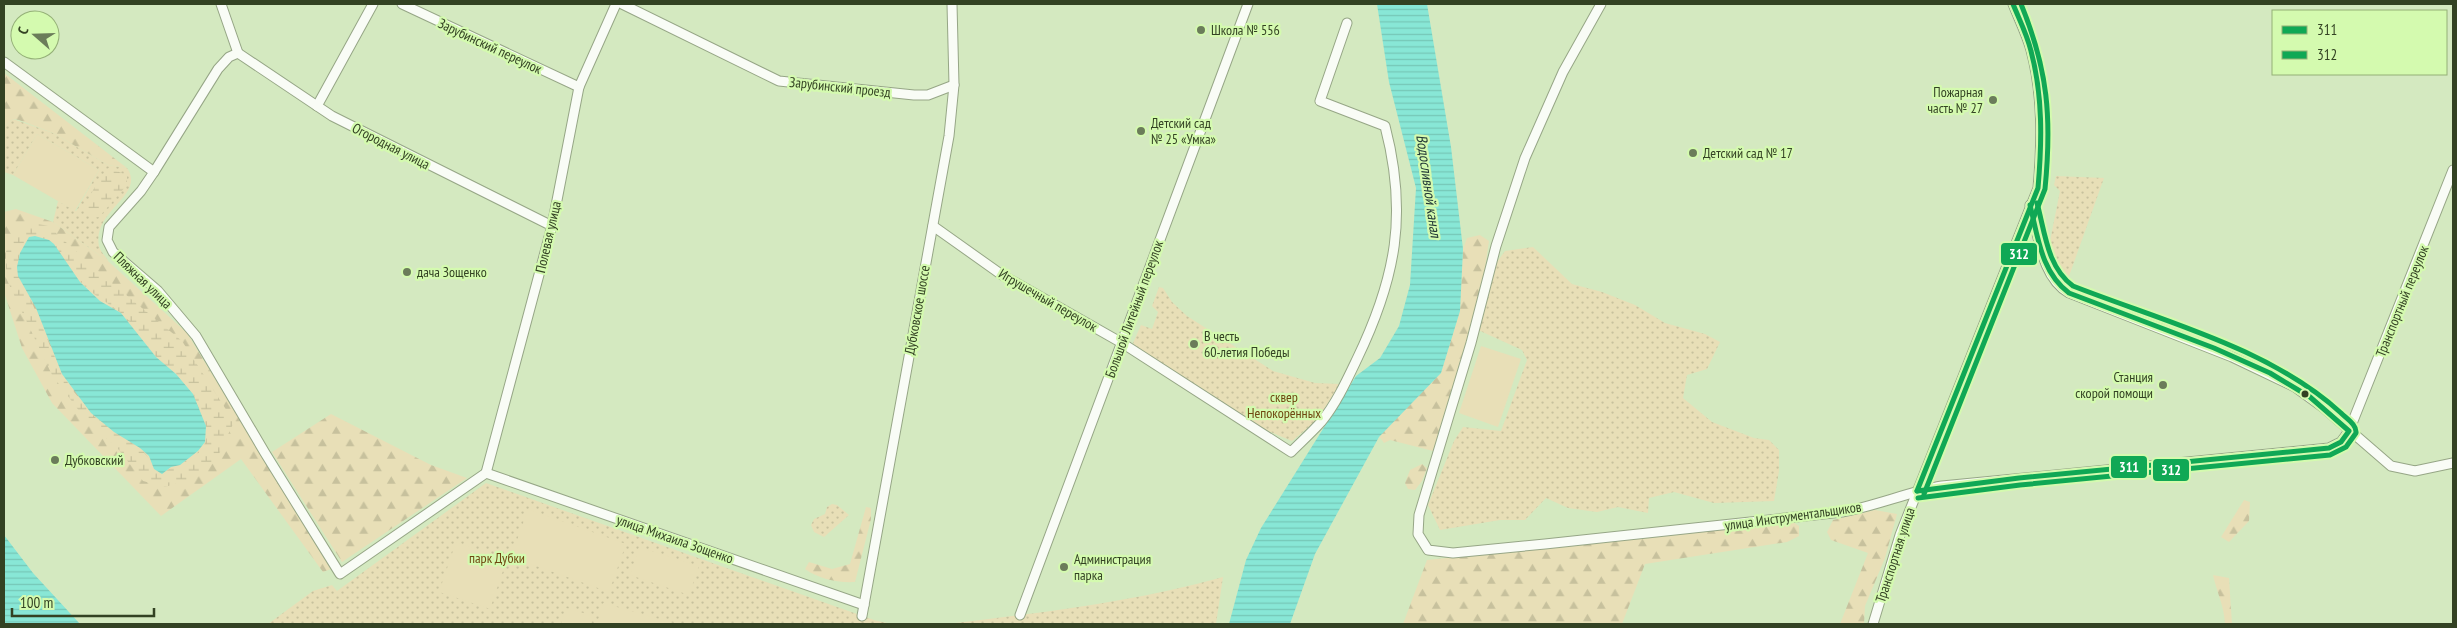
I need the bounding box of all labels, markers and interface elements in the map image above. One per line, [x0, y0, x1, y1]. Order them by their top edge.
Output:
north arrow [10, 10, 60, 60]
legend [2272, 10, 2447, 75]
street label: Зарубинский переулок [435, 14, 545, 78]
text: 311 [2317, 20, 2337, 39]
place label: Школа № 556 [1211, 21, 1280, 39]
text: С [13, 24, 33, 37]
marker: Школа № 556 [1195, 24, 1207, 36]
text: 312 [2317, 45, 2337, 64]
street label: Зарубинский проезд [788, 73, 892, 101]
place label: Пожарная часть № 27 [1928, 83, 1983, 117]
marker: Пожарная часть № 27 [1987, 94, 1999, 106]
place label: Детский сад № 25 «Умка» [1151, 114, 1216, 148]
street label: Огородная улица [349, 119, 433, 173]
marker: Детский сад № 25 «Умка» [1135, 125, 1147, 137]
water label: Водосливной канал [1412, 133, 1446, 241]
place label: Детский сад № 17 [1703, 144, 1793, 162]
marker: Детский сад № 17 [1687, 147, 1699, 159]
street label: Полевая улица [531, 199, 565, 275]
street label: Большой Литейный переулок [1101, 237, 1167, 380]
line badge: 312 [2000, 242, 2038, 266]
street label: Транспортный переулок [2371, 242, 2433, 359]
text: 312 [2009, 245, 2029, 263]
street label: Пляжная улица [110, 248, 176, 312]
place label: дача Зощенко [417, 263, 487, 281]
street label: Дубковское шоссе [900, 264, 934, 356]
street label: Игрушечный переулок [995, 264, 1101, 336]
marker: дача Зощенко [401, 266, 413, 278]
place label: В честь 60-летия Победы [1204, 327, 1290, 361]
marker: В честь 60-летия Победы [1188, 338, 1200, 350]
place label: Станция скорой помощи [2075, 368, 2153, 402]
marker: Станция скорой помощи [2157, 379, 2169, 391]
park label: сквер Непокорённых [1247, 388, 1321, 422]
unlabelled marker [2300, 389, 2310, 399]
place label: Дубковский [65, 451, 123, 469]
marker: Дубковский [49, 454, 61, 466]
line badge: 311 [2110, 455, 2148, 479]
text: 311 [2119, 458, 2139, 476]
line badge: 312 [2152, 458, 2190, 482]
text: 312 [2161, 461, 2181, 479]
street label: улица Инструментальщиков [1724, 497, 1863, 535]
street label: Транспортная улица [1871, 505, 1919, 605]
street label: улица Михаила Зощенко [614, 511, 736, 567]
park label: парк Дубки [469, 549, 525, 567]
place label: Администрация парка [1074, 550, 1151, 584]
marker: Администрация парка [1058, 561, 1070, 573]
scale bar [12, 586, 155, 618]
text: 100 m [20, 593, 53, 612]

